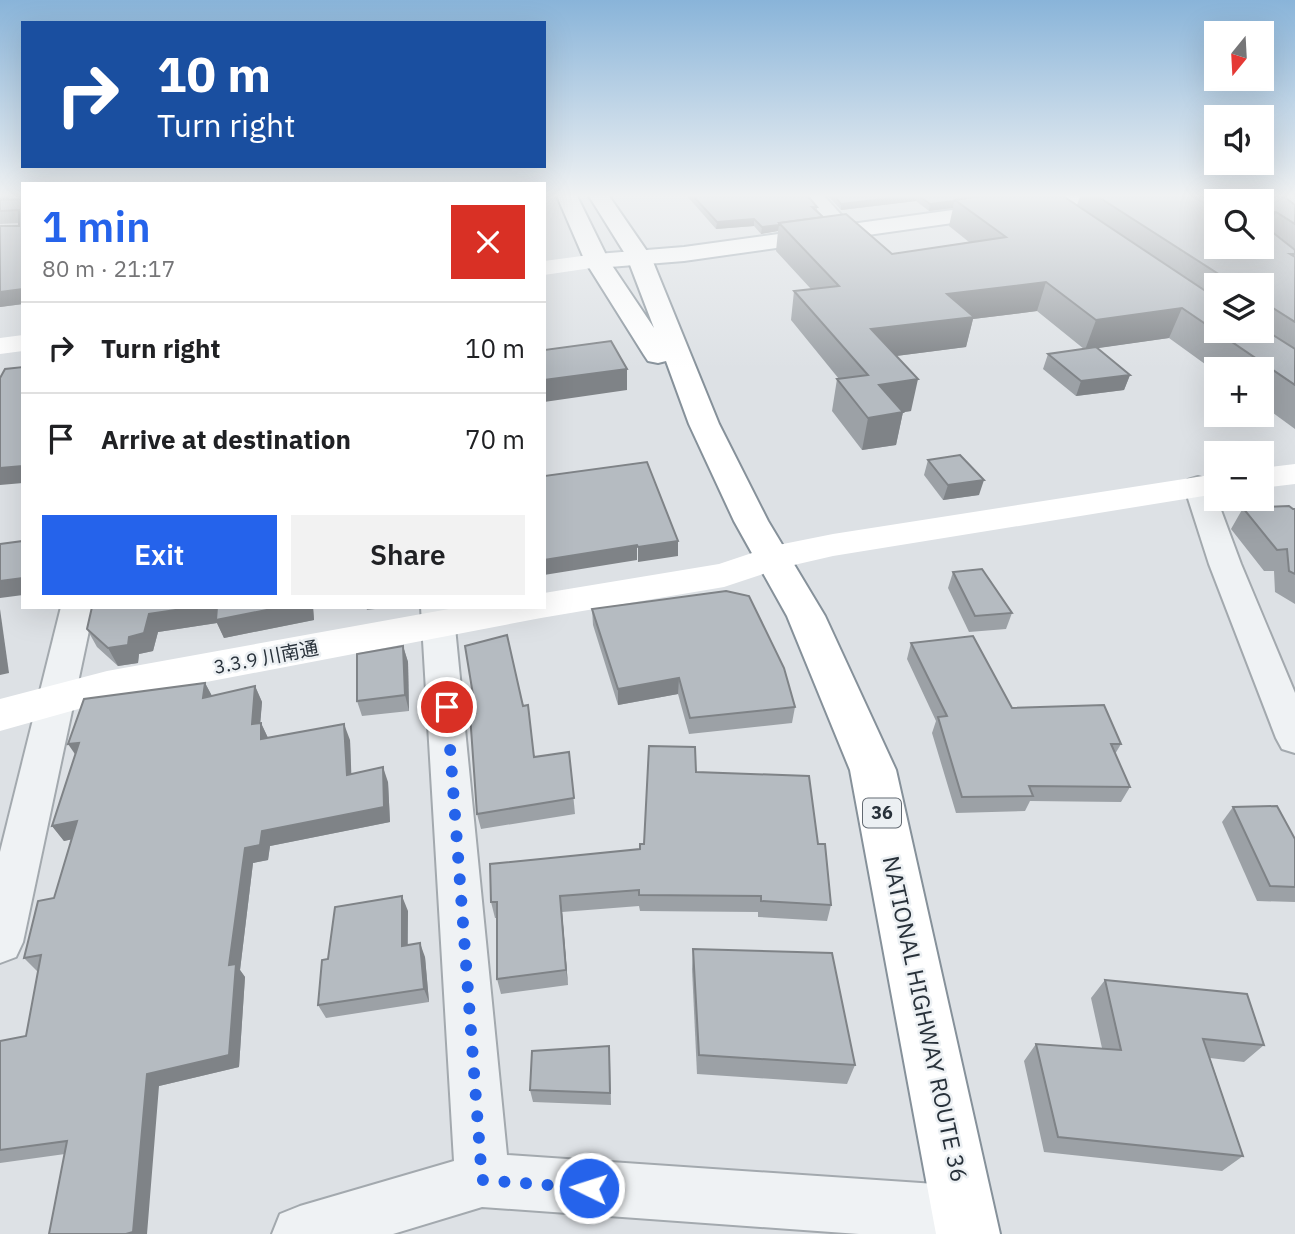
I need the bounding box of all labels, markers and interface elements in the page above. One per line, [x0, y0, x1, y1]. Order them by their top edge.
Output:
north arrow [1204, 21, 1274, 91]
map controls [1204, 21, 1274, 511]
text: 10 m [157, 42, 271, 105]
icon: right [42, 49, 133, 140]
text: Turn right [157, 104, 295, 146]
button: sound [1204, 105, 1274, 175]
button: search [1204, 189, 1274, 259]
text: 1 min [42, 199, 151, 254]
button: close [451, 205, 525, 279]
text: 80 m · 21:17 [42, 253, 175, 283]
button: layers [1204, 273, 1274, 343]
icon: right [42, 329, 80, 367]
text: Turn right [101, 331, 220, 365]
text: 10 m [465, 331, 525, 365]
button: + [1204, 357, 1274, 427]
icon: arrive [42, 420, 80, 458]
text: Arrive at destination [101, 422, 351, 456]
text: 70 m [465, 422, 525, 456]
button: − [1204, 441, 1274, 511]
button: Exit [42, 515, 277, 595]
button: Share [291, 515, 525, 595]
street label: 3.3.9 川南通 [212, 635, 320, 679]
pin [417, 677, 477, 737]
icon: arrive [428, 688, 466, 726]
road number: 36 [863, 798, 901, 828]
street label: NATIONAL HIGHWAY ROUTE 36 [877, 853, 975, 1185]
position arrow [552, 1151, 626, 1225]

